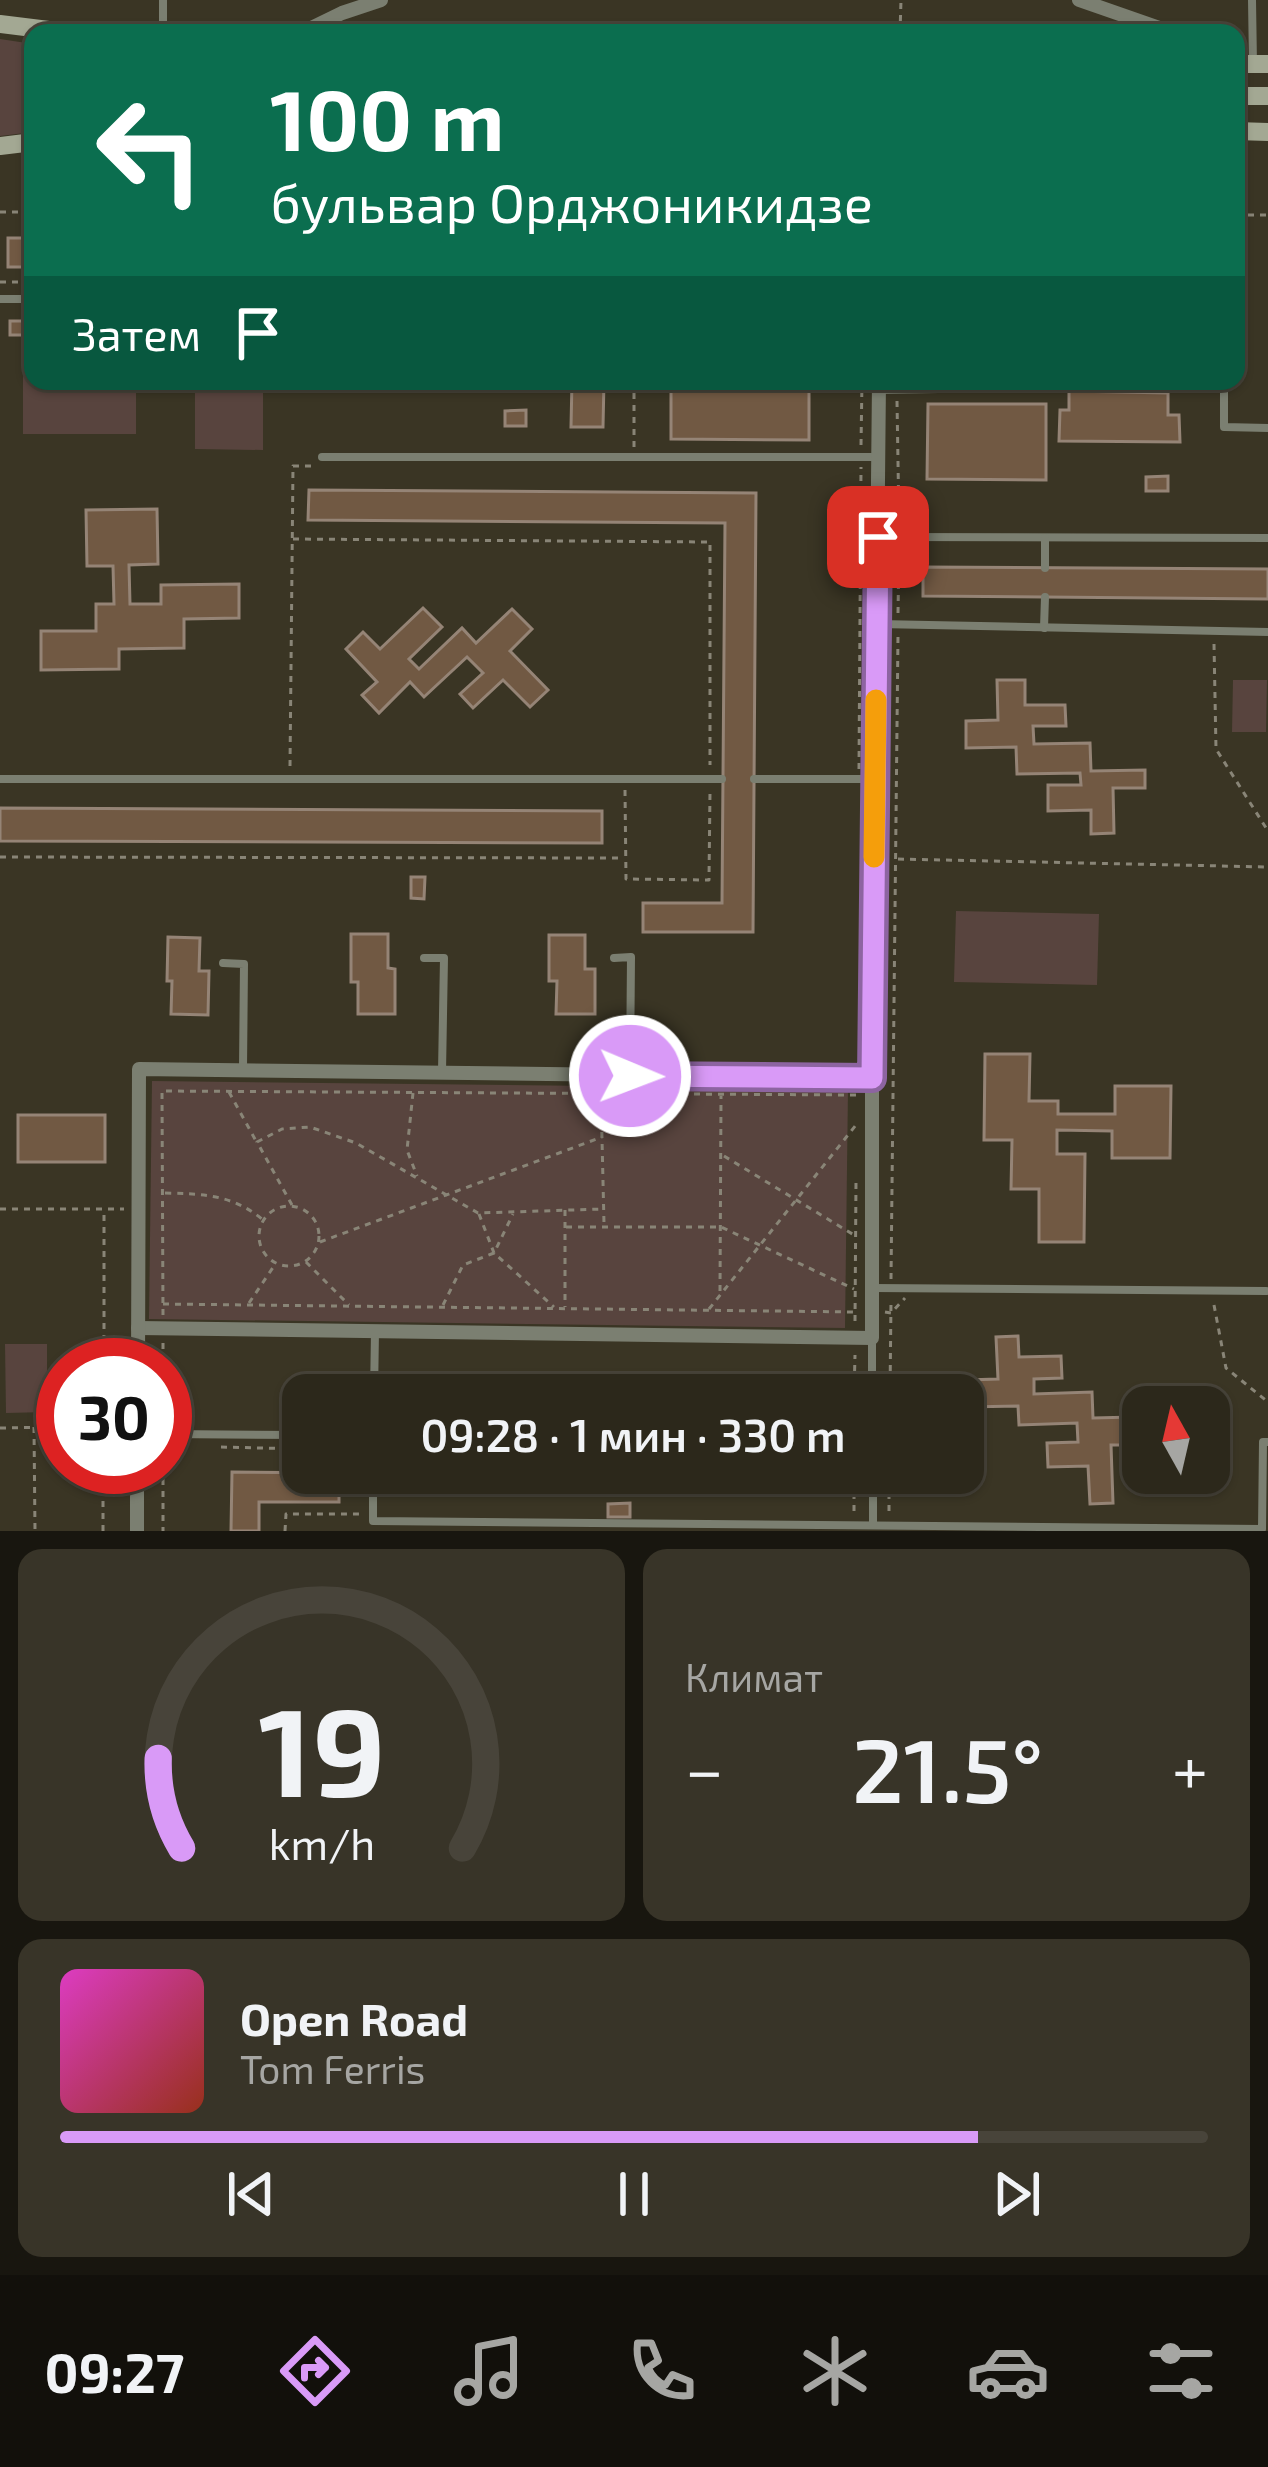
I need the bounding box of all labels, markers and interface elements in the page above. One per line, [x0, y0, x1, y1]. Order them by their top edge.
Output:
text: 100 m [270, 67, 504, 168]
icon: left [72, 72, 228, 228]
text: бульвар Орджоникидзе [270, 169, 873, 234]
icon: arrive [225, 300, 291, 366]
text: Затем [72, 306, 201, 360]
pin [827, 486, 929, 588]
icon: arrive [845, 504, 911, 570]
position arrow [567, 1013, 693, 1139]
speed limit sign: 30 [36, 1338, 192, 1494]
north arrow [1122, 1386, 1230, 1494]
map controls [1122, 1386, 1230, 1494]
text: 09:28 · 1 мин · 330 m [421, 1407, 845, 1461]
text: Климат [685, 1653, 823, 1700]
text: 19 [258, 1672, 385, 1822]
text: 21.5° [852, 1713, 1043, 1821]
text: − [685, 1728, 724, 1807]
text: + [1172, 1728, 1208, 1807]
text: km/h [268, 1817, 375, 1869]
text: Open Road [240, 1991, 468, 2045]
text: Tom Ferris [240, 2045, 425, 2092]
icon: previous [218, 2161, 284, 2227]
icon: pause [601, 2161, 667, 2227]
icon: next [984, 2161, 1050, 2227]
icon: directions [273, 2329, 357, 2413]
icon: music [447, 2329, 531, 2413]
icon: phone [620, 2329, 704, 2413]
icon: climate [793, 2329, 877, 2413]
icon: car [966, 2329, 1050, 2413]
icon: filters [1139, 2329, 1223, 2413]
text: 09:27 [45, 2339, 184, 2404]

